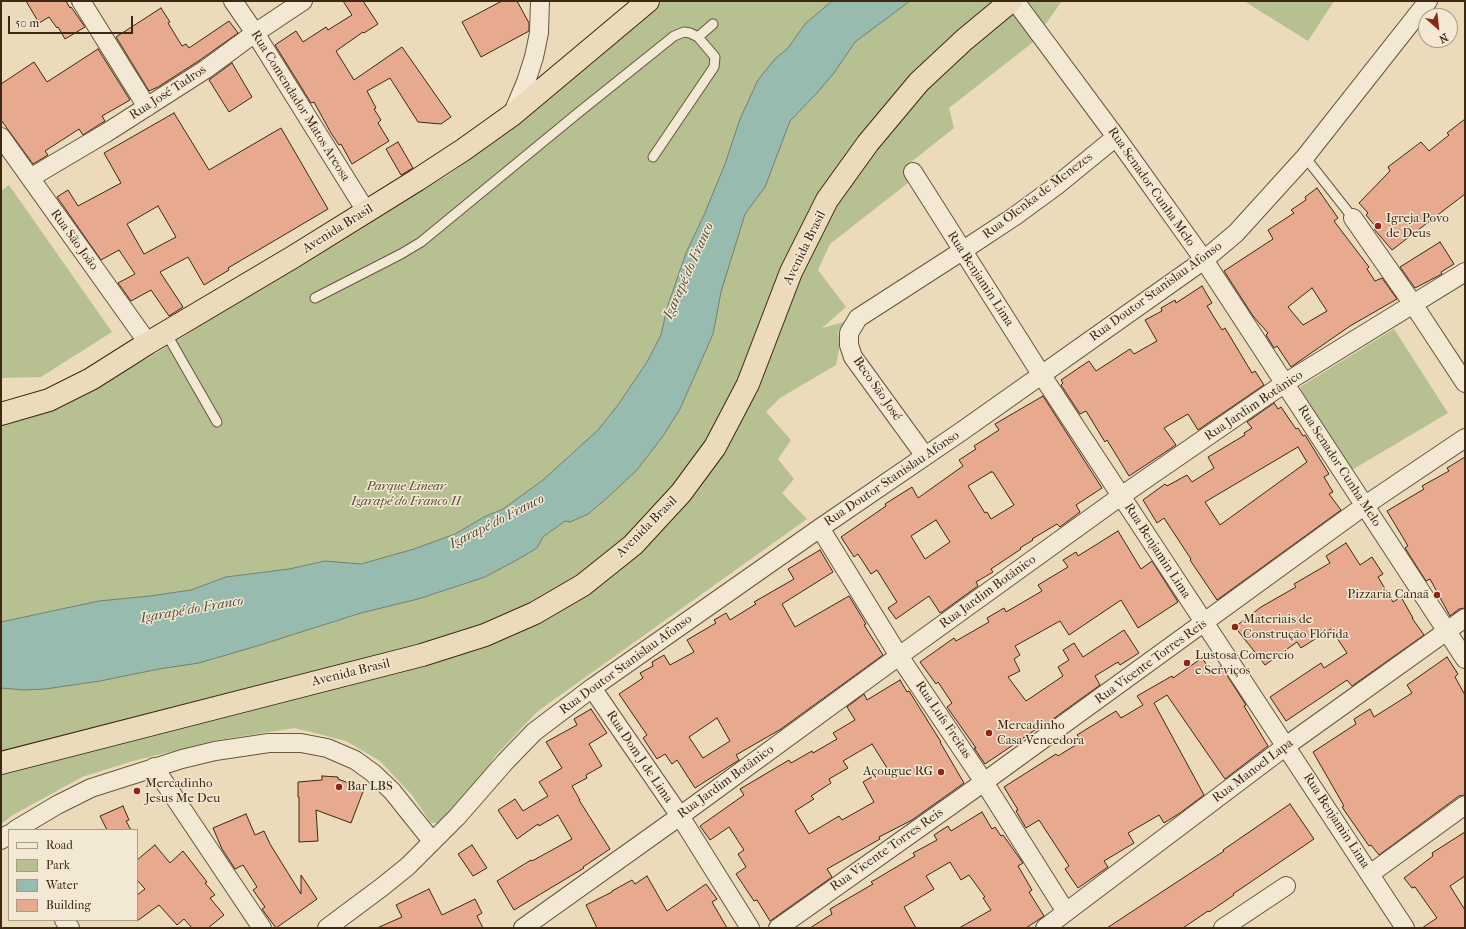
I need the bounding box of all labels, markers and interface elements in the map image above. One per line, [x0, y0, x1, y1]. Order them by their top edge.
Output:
scale bar [10, 8, 135, 34]
north arrow [1418, 8, 1458, 48]
text: 50 m [15, 16, 39, 30]
street label: Rua Comendador Matos Areosa [247, 28, 353, 184]
text: N [1437, 30, 1450, 46]
street label: Rua José Tadros [127, 62, 209, 124]
street label: Rua Senador Cunha Melo [1104, 124, 1198, 250]
street label: Rua Olenka de Menezes [980, 149, 1096, 243]
street label: Avenida Brasil [300, 201, 376, 257]
street label: Rua São João [47, 207, 101, 273]
street label: Avenida Brasil [780, 209, 830, 287]
place label: Igreja Povo de Deus [1386, 211, 1449, 242]
water label: Igarapé do Franco [660, 220, 718, 322]
marker: Igreja Povo de Deus [1373, 221, 1383, 231]
street label: Rua Benjamin Lima [943, 228, 1017, 330]
street label: Rua Doutor Stanislau Afonso [1087, 239, 1225, 345]
street label: Beco São José [849, 354, 905, 424]
street label: Rua Jardim Botânico [1202, 367, 1306, 445]
street label: Rua Senador Cunha Melo [1294, 402, 1384, 530]
street label: Rua Doutor Stanislau Afonso [821, 428, 963, 530]
park label: Parque Linear Igarapé do Franco II [351, 479, 461, 510]
water label: Igarapé do Franco [447, 491, 547, 553]
street label: Avenida Brasil [613, 493, 681, 561]
street label: Rua Benjamin Lima [1120, 500, 1194, 602]
street label: Rua Jardim Botânico [937, 552, 1039, 632]
place label: Pizzaria Canaã [1347, 587, 1429, 603]
marker: Pizzaria Canaã [1432, 590, 1442, 600]
water label: Igarapé do Franco [139, 593, 245, 627]
street label: Rua Doutor Stanislau Afonso [557, 612, 695, 718]
place label: Materiais de Construção Flórida [1243, 612, 1349, 643]
street label: Rua Vicente Torres Reis [1092, 616, 1210, 708]
marker: Materiais de Construção Flórida [1230, 622, 1240, 632]
place label: Lustosa Comercio e Serviços [1195, 648, 1294, 679]
street label: Avenida Brasil [310, 656, 392, 690]
marker: Lustosa Comercio e Serviços [1182, 658, 1192, 668]
street label: Rua Luís Freitas [911, 678, 975, 762]
street label: Rua Dom J de Lima [602, 708, 676, 806]
place label: Mercadinho Casa Vencedora [997, 718, 1084, 749]
marker: Mercadinho Casa Vencedora [984, 728, 994, 738]
street label: Rua Manoel Lapa [1210, 736, 1296, 806]
street label: Rua Jardim Botânico [675, 742, 777, 822]
place label: Açougue RG [863, 764, 933, 780]
marker: Açougue RG [936, 767, 946, 777]
street label: Rua Benjamin Lima [1299, 770, 1373, 872]
place label: Mercadinho Jesus Me Deu [145, 776, 220, 807]
place label: Bar LBS [347, 779, 393, 795]
marker: Bar LBS [334, 782, 344, 792]
marker: Mercadinho Jesus Me Deu [132, 786, 142, 796]
street label: Rua Vicente Torres Reis [827, 805, 947, 895]
legend [8, 829, 138, 921]
text: Road [46, 838, 73, 852]
text: Park [46, 858, 70, 872]
text: Water [46, 878, 78, 892]
text: Building [46, 898, 91, 912]

